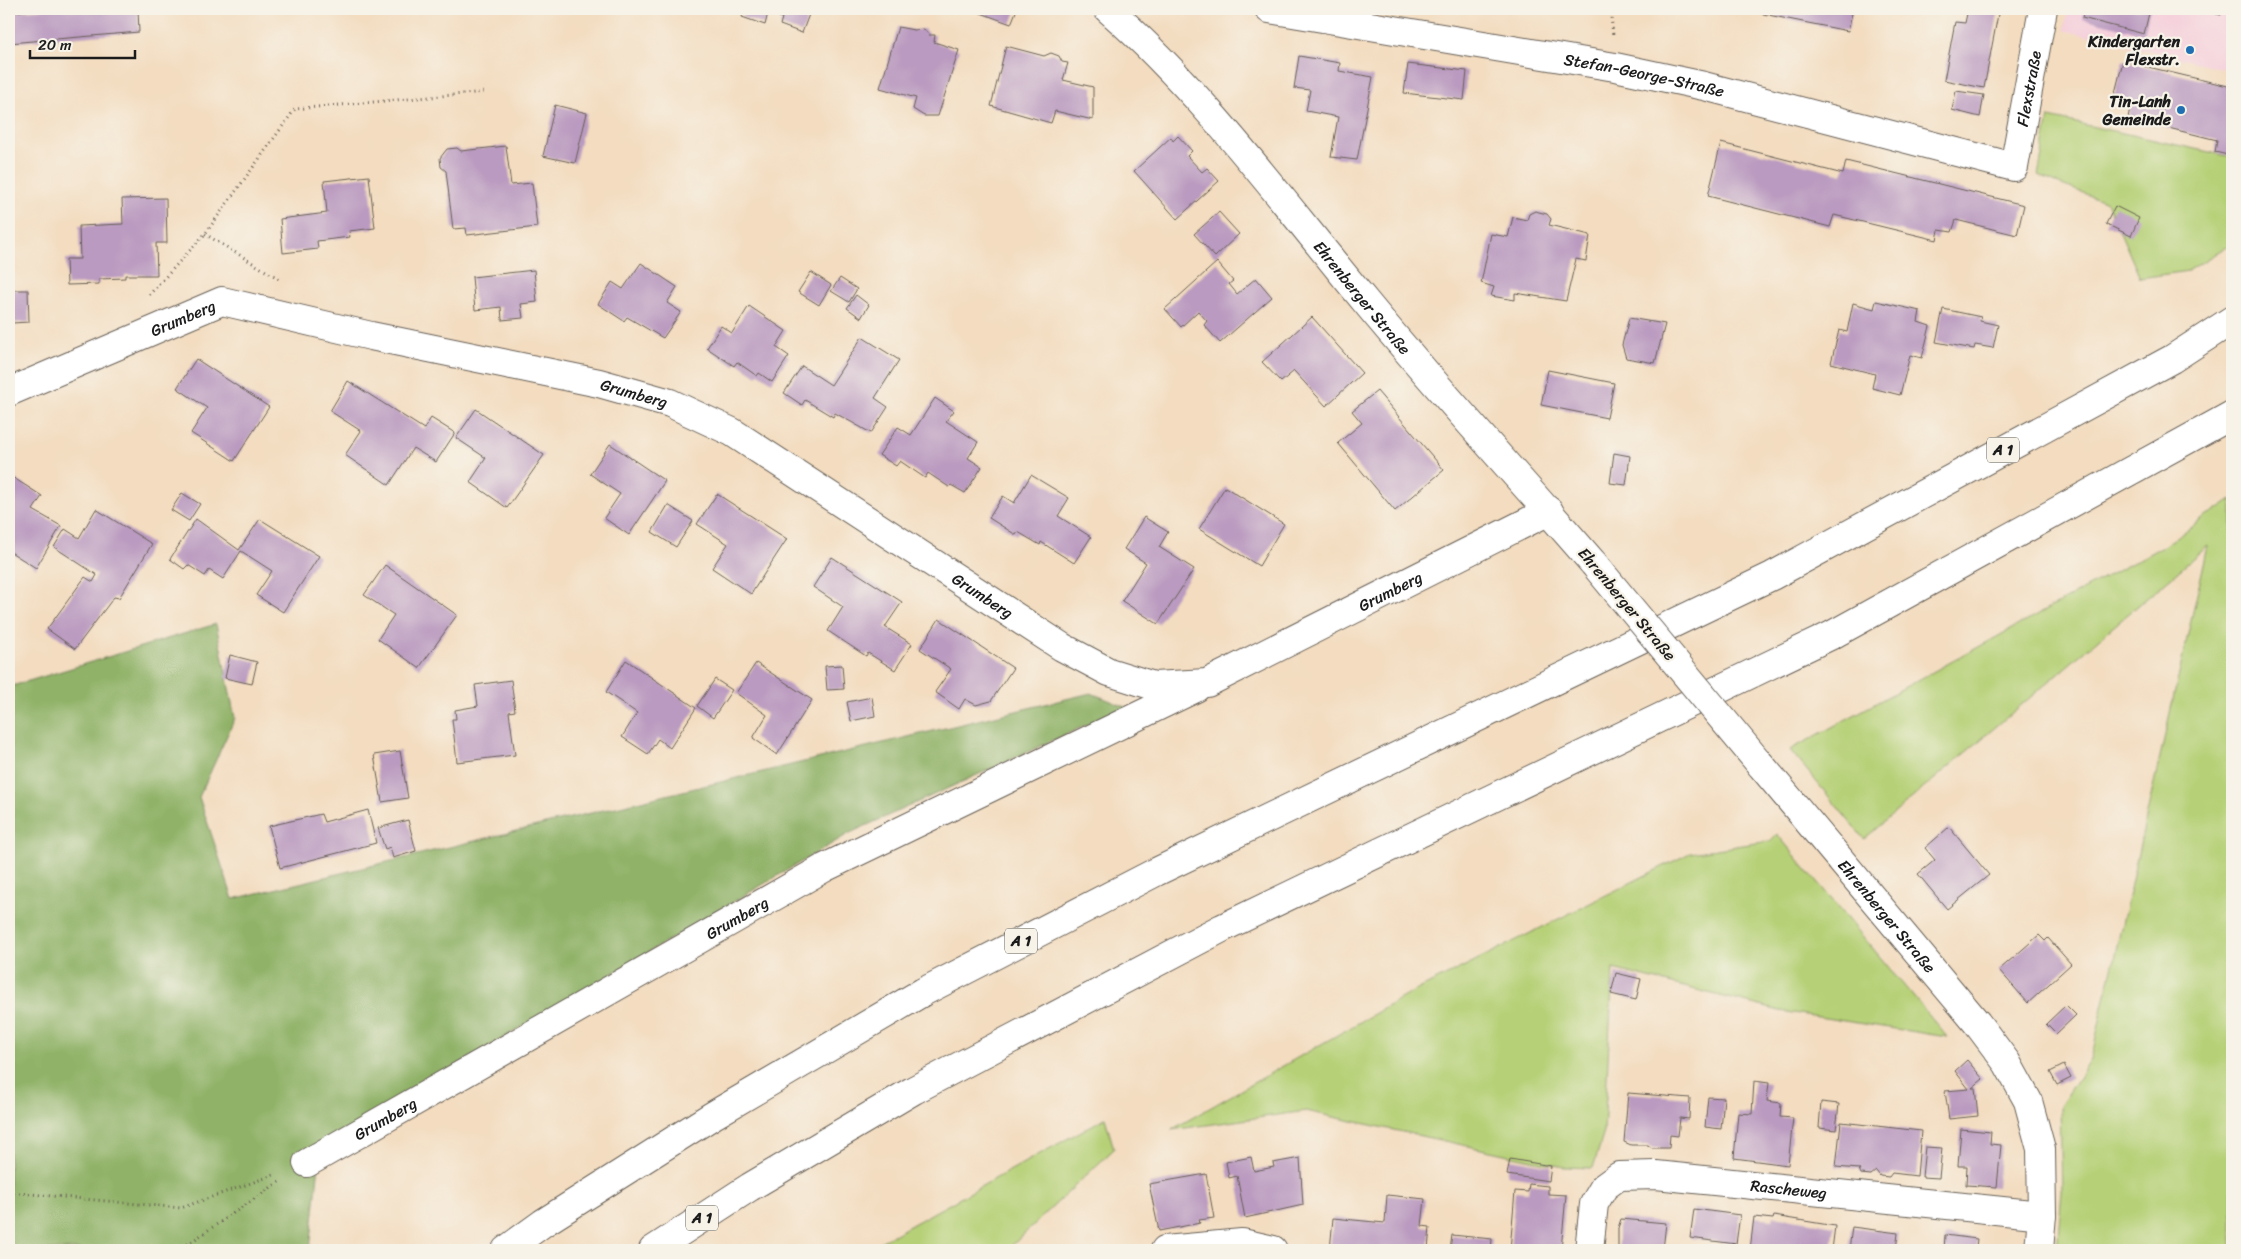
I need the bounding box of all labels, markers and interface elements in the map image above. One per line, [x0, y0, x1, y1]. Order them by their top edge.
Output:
place label: Kindergarten Flexstr. [2087, 27, 2180, 74]
scale bar [30, 28, 135, 60]
text: 20 m [38, 32, 72, 58]
street label: Stefan-George-Straße [1562, 44, 1728, 105]
marker: Kindergarten Flexstr. [2184, 44, 2196, 56]
street label: Flexstraße [2007, 48, 2050, 129]
place label: Tin-Lanh Gemeinde [2102, 87, 2172, 134]
marker: Tin-Lanh Gemeinde [2175, 104, 2187, 116]
street label: Ehrenberger Straße [1306, 234, 1419, 361]
street label: Grumberg [145, 291, 220, 345]
street label: Grumberg [597, 370, 671, 416]
road number: A 1 [1987, 438, 2019, 462]
street label: Ehrenberger Straße [1570, 540, 1684, 668]
street label: Grumberg [1353, 562, 1427, 619]
street label: Grumberg [946, 564, 1020, 626]
street label: Ehrenberger Straße [1830, 852, 1944, 979]
street label: Grumberg [700, 888, 774, 947]
road number: A 1 [1005, 928, 1037, 954]
street label: Grumberg [348, 1089, 422, 1148]
street label: Rascheweg [1749, 1170, 1828, 1207]
road number: A 1 [686, 1206, 718, 1230]

